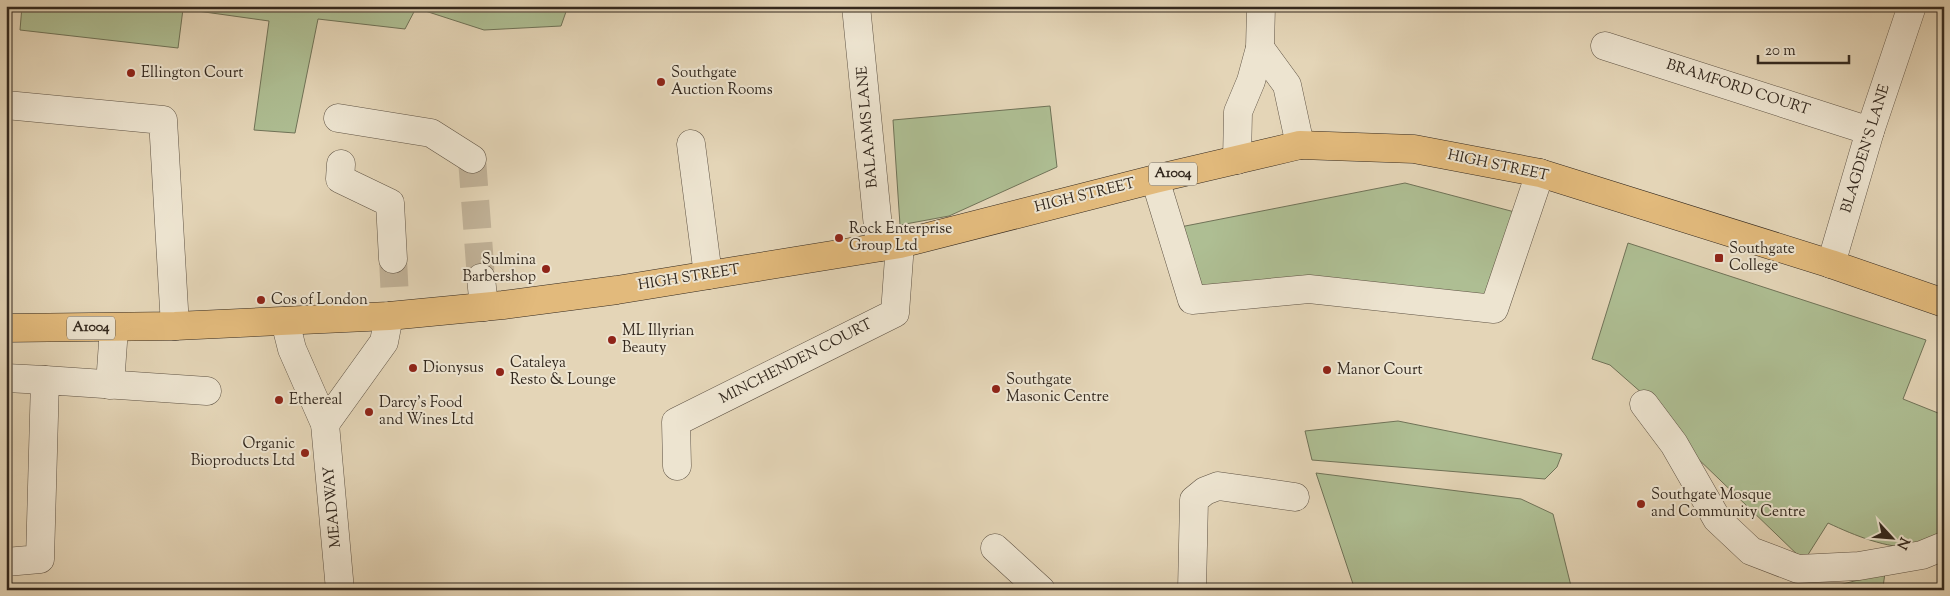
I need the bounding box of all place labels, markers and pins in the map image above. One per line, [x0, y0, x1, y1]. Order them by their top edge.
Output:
place label: Ellington Court [141, 63, 243, 84]
place label: Southgate Auction Rooms [671, 63, 773, 101]
marker: Ellington Court [125, 67, 137, 79]
marker: Southgate Auction Rooms [655, 76, 667, 88]
place label: Rock Enterprise Group Ltd [849, 219, 952, 257]
marker: Rock Enterprise Group Ltd [833, 232, 845, 244]
place label: Southgate College [1729, 239, 1795, 277]
place label: Sulmina Barbershop [463, 250, 536, 288]
marker: Southgate College [1713, 252, 1725, 264]
marker: Sulmina Barbershop [540, 263, 552, 275]
place label: Cos of London [271, 290, 368, 311]
marker: Cos of London [255, 294, 267, 306]
place label: ML Illyrian Beauty [622, 321, 694, 359]
marker: ML Illyrian Beauty [606, 334, 618, 346]
place label: Cataleya Resto & Lounge [510, 353, 616, 391]
place label: Dionysus [423, 358, 484, 379]
place label: Manor Court [1337, 360, 1423, 381]
marker: Dionysus [407, 362, 419, 374]
marker: Manor Court [1321, 364, 1333, 376]
marker: Cataleya Resto & Lounge [494, 366, 506, 378]
place label: Southgate Masonic Centre [1006, 370, 1109, 408]
marker: Southgate Masonic Centre [990, 383, 1002, 395]
place label: Ethereal [289, 390, 343, 411]
place label: Darcy's Food and Wines Ltd [379, 393, 474, 431]
marker: Ethereal [273, 394, 285, 406]
marker: Darcy's Food and Wines Ltd [363, 406, 375, 418]
place label: Organic Bioproducts Ltd [191, 434, 296, 472]
marker: Organic Bioproducts Ltd [299, 447, 311, 459]
place label: Southgate Mosque and Community Centre [1651, 485, 1805, 523]
marker: Southgate Mosque and Community Centre [1635, 498, 1647, 510]

